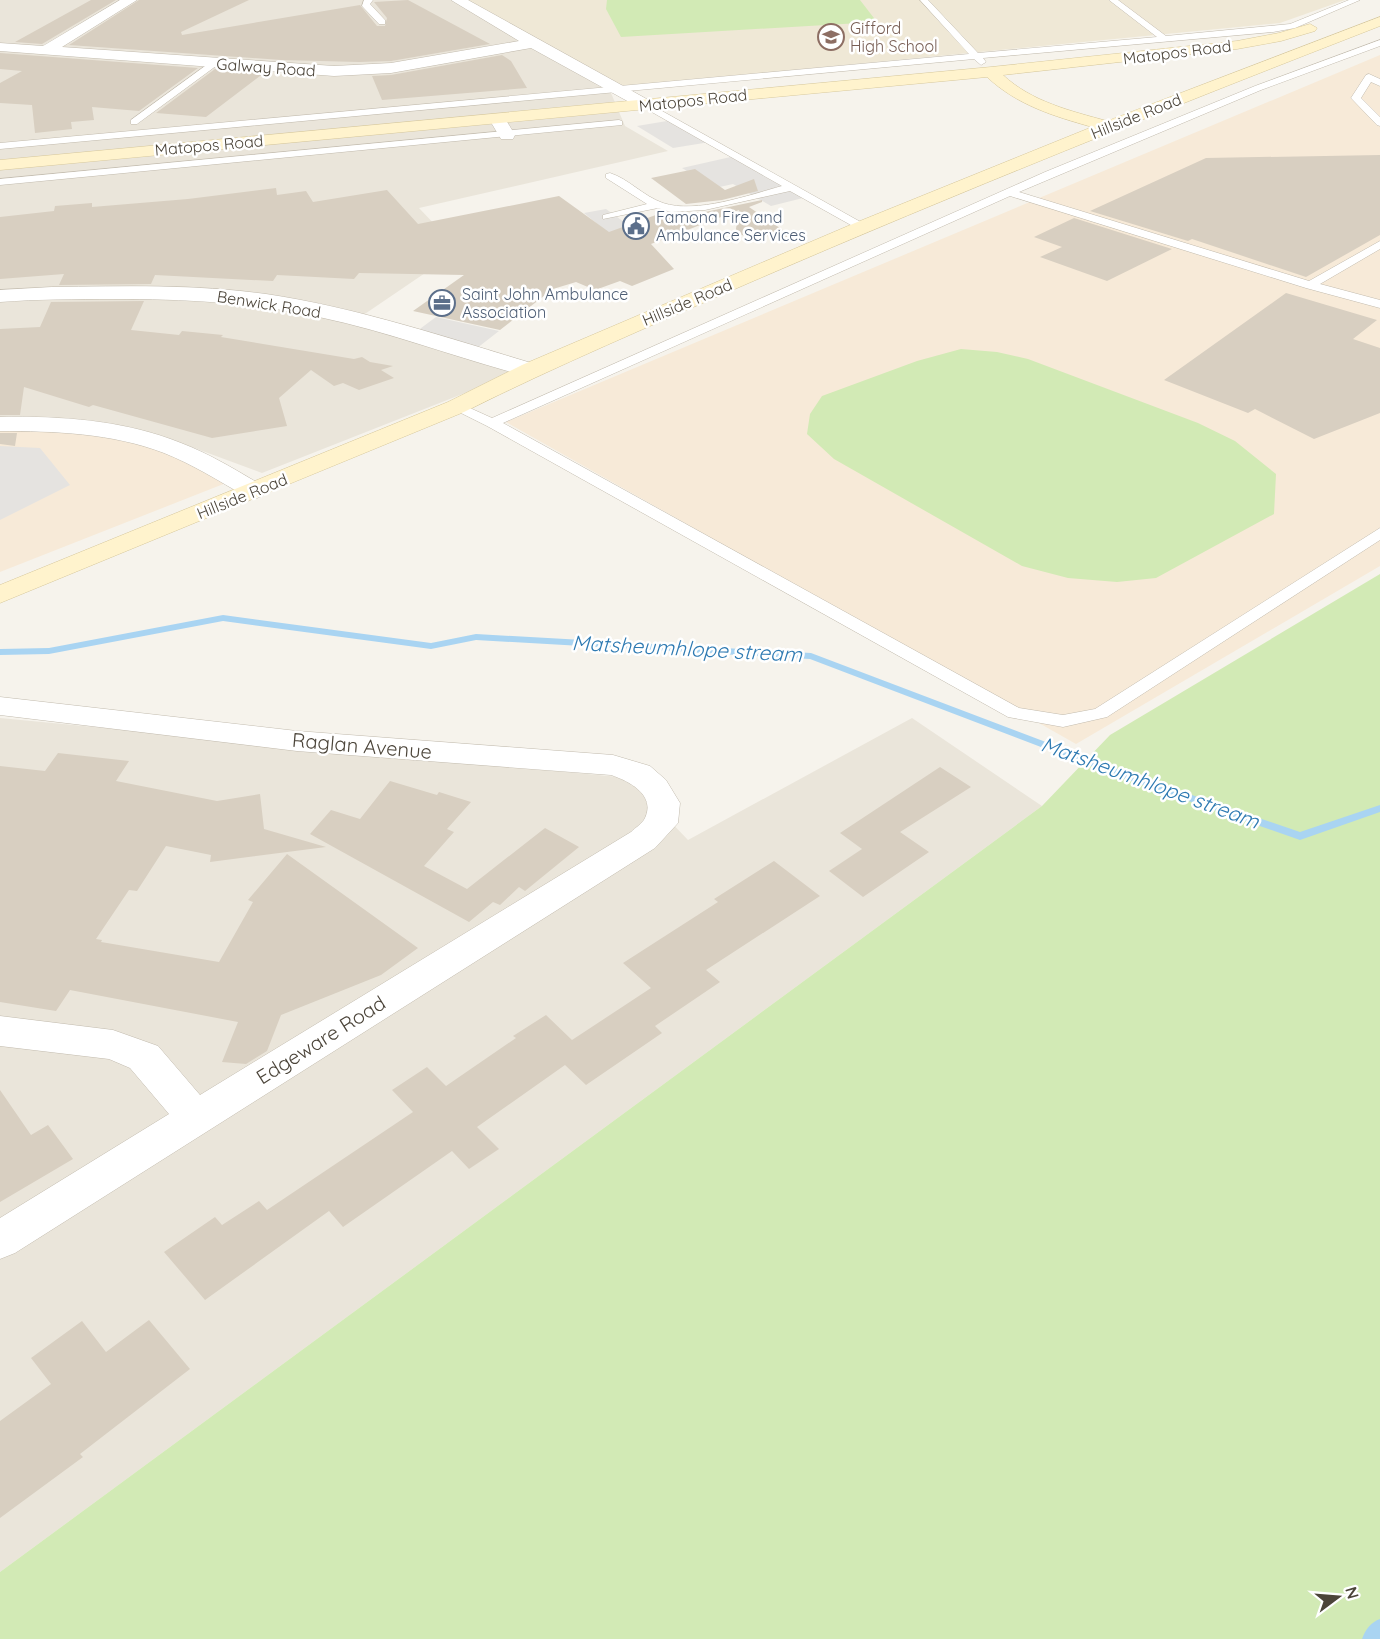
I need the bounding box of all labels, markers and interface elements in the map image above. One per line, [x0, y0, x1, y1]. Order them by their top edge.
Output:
place label: Gifford High School [850, 18, 938, 56]
school or university icon: Gifford High School [816, 22, 846, 52]
street label: Matopos Road [1122, 35, 1232, 69]
street label: Galway Road [216, 54, 316, 80]
street label: Matopos Road [638, 84, 748, 116]
street label: Hillside Road [1088, 89, 1184, 143]
street label: Matopos Road [154, 130, 264, 160]
place label: Famona Fire and Ambulance Services [656, 207, 806, 245]
public building icon: Famona Fire and Ambulance Services [621, 211, 651, 241]
street label: Hillside Road [639, 274, 735, 330]
place label: Saint John Ambulance Association [462, 284, 628, 322]
street label: Benwick Road [216, 286, 322, 322]
office icon: Saint John Ambulance Association [427, 288, 457, 318]
street label: Hillside Road [194, 469, 290, 523]
water label: Matsheumhlope stream [571, 629, 804, 667]
street label: Raglan Avenue [291, 727, 433, 764]
water label: Matsheumhlope stream [1038, 730, 1264, 834]
street label: Edgeware Road [252, 990, 390, 1089]
north arrow [1308, 1567, 1368, 1627]
text: N [1341, 1584, 1364, 1601]

